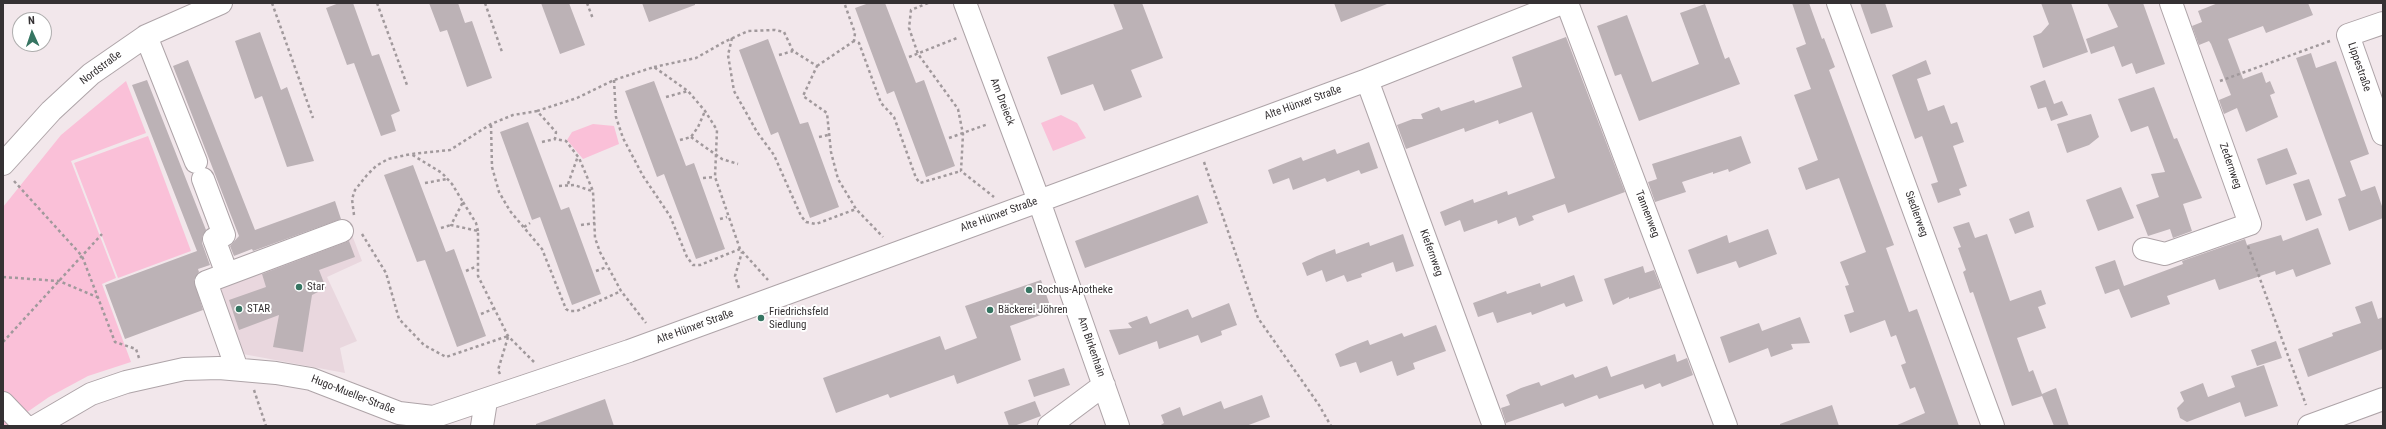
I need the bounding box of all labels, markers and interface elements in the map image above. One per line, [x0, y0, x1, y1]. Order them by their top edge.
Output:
north arrow [12, 12, 52, 52]
text: N [28, 14, 35, 27]
street label: Lippestraße [2344, 41, 2374, 93]
street label: Nordstraße [78, 48, 124, 88]
street label: Am Dreieck [987, 77, 1017, 127]
street label: Alte Hünxer Straße [1263, 83, 1343, 123]
street label: Zedernweg [2216, 141, 2244, 191]
street label: Tannenweg [1632, 189, 1662, 239]
street label: Siedlerweg [1902, 189, 1930, 239]
street label: Alte Hünxer Straße [959, 195, 1039, 235]
street label: Kiefernweg [1416, 228, 1446, 278]
place label: Star [307, 280, 325, 294]
marker: Star [294, 282, 304, 292]
place label: Rochus-Apotheke [1037, 283, 1113, 297]
marker: Rochus-Apotheke [1024, 285, 1034, 295]
place label: STAR [247, 302, 270, 316]
place label: Bäckerei Jöhren [998, 303, 1068, 317]
marker: STAR [234, 304, 244, 314]
place label: Friedrichsfeld Siedlung [769, 305, 828, 331]
marker: Bäckerei Jöhren [985, 305, 995, 315]
street label: Alte Hünxer Straße [655, 307, 735, 347]
marker: Friedrichsfeld Siedlung [756, 313, 766, 323]
street label: Am Birkenhain [1075, 315, 1107, 379]
street label: Hugo-Mueller-Straße [309, 373, 397, 417]

